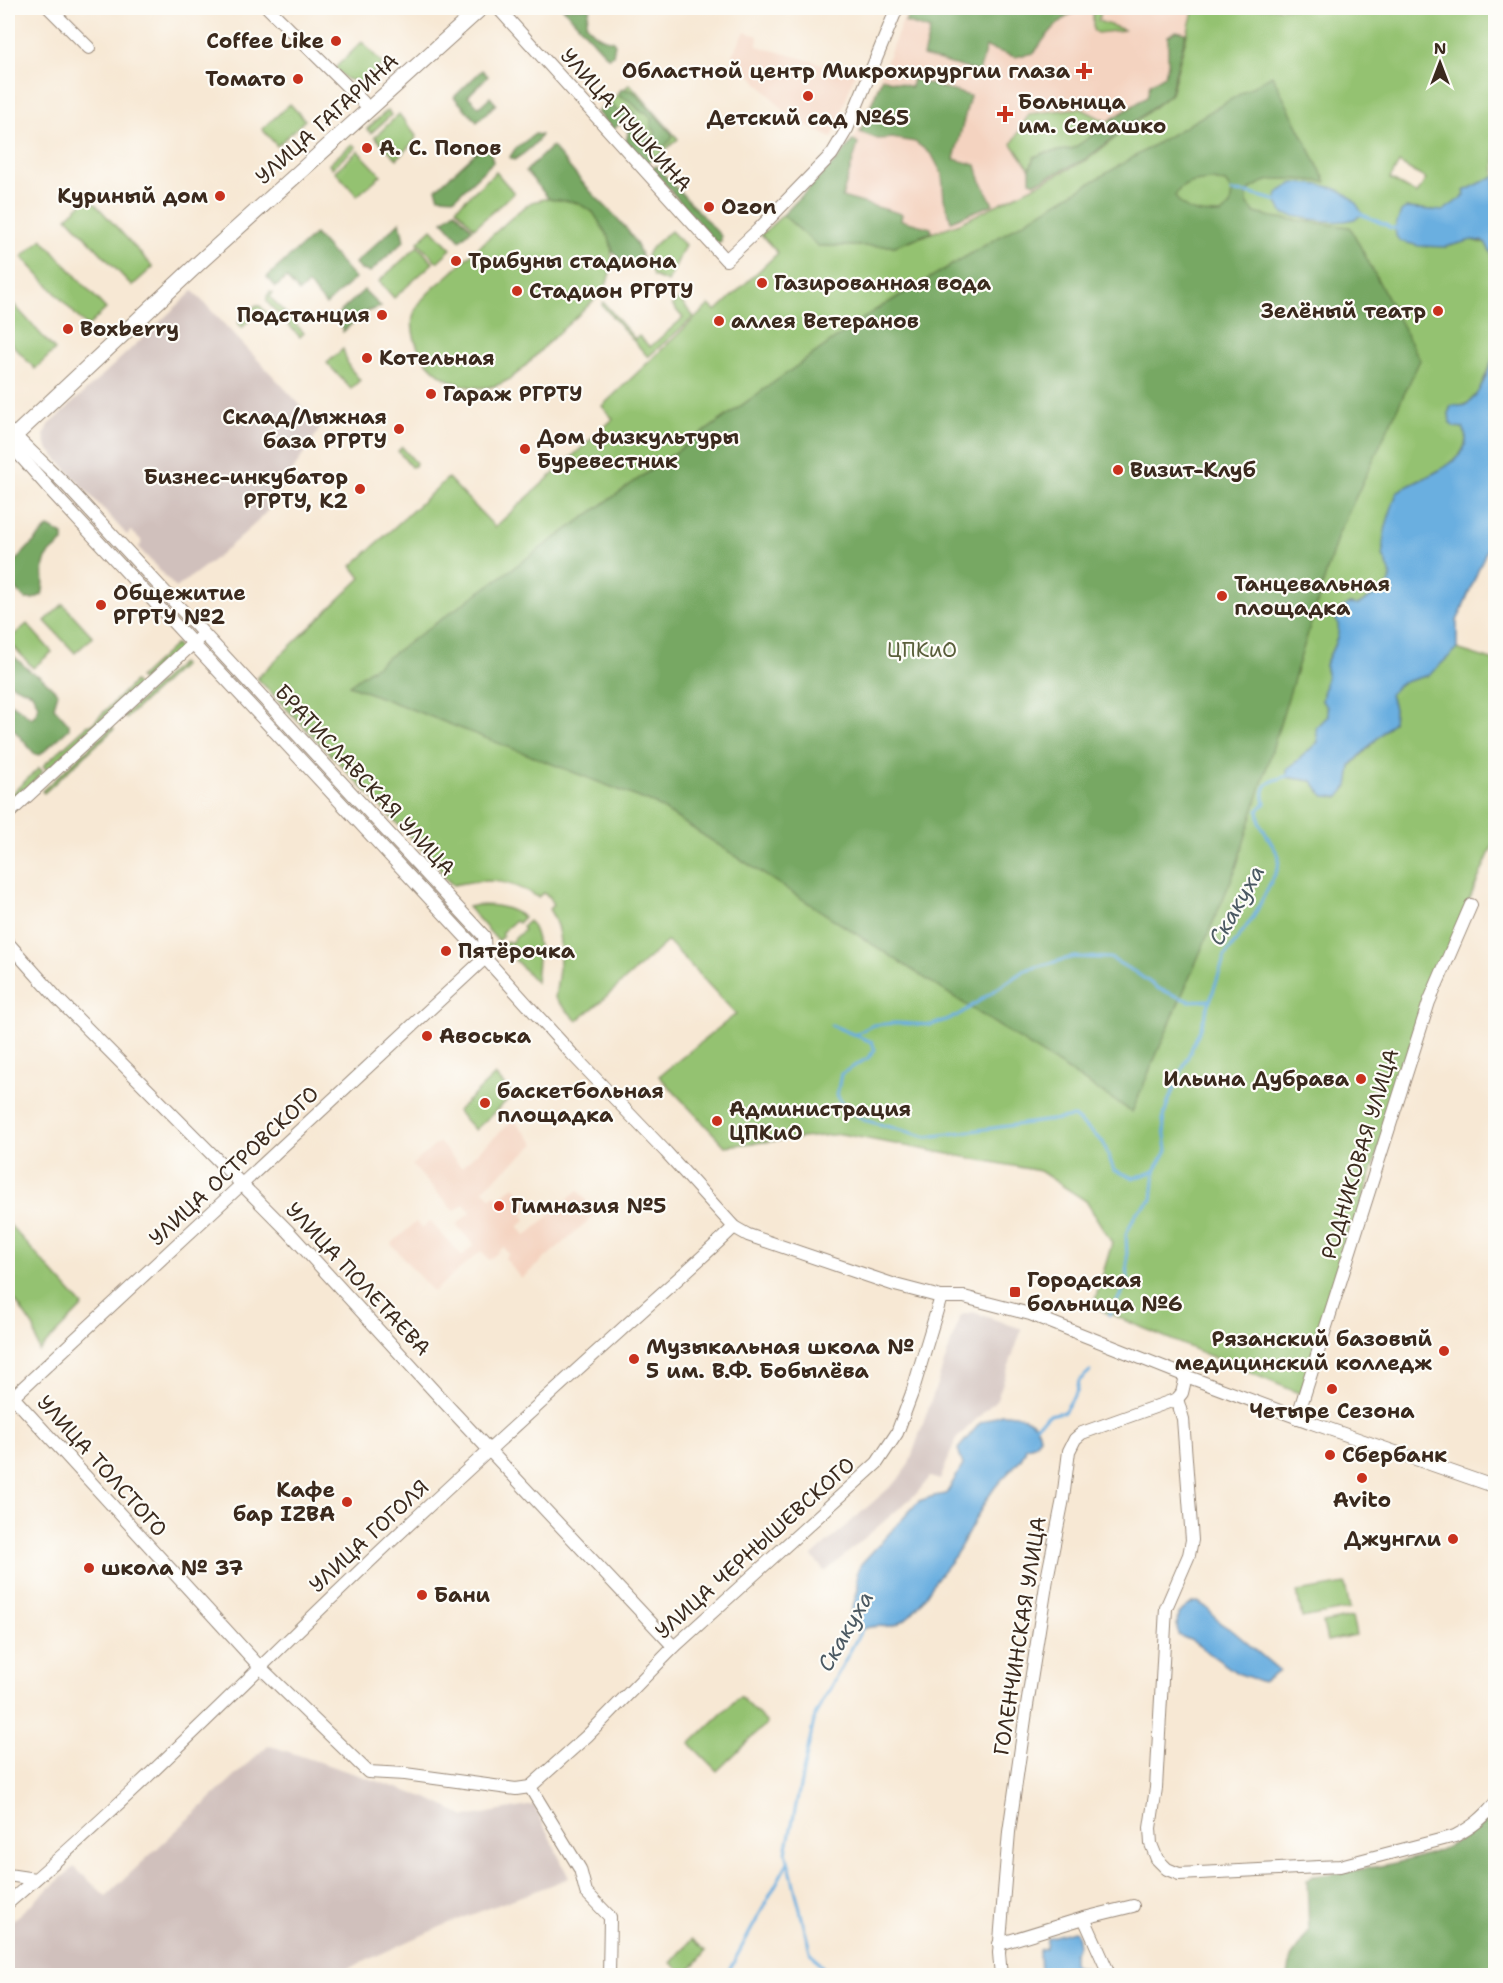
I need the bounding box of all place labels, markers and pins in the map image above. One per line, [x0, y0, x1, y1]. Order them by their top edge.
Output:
place label: Coffee Like [206, 27, 324, 55]
marker: Coffee Like [329, 34, 343, 48]
place label: Областной центр Микрохирургии глаза [622, 57, 1071, 85]
marker: Областной центр Микрохирургии глаза [1075, 62, 1093, 80]
place label: Томато [205, 65, 286, 93]
marker: Томато [291, 72, 305, 86]
place label: Больница им. Семашко [1018, 88, 1166, 140]
marker: Детский сад №65 [801, 89, 815, 103]
place label: Детский сад №65 [707, 104, 909, 132]
marker: Больница им. Семашко [996, 105, 1014, 123]
place label: А. С. Попов [379, 134, 502, 162]
marker: А. С. Попов [360, 141, 374, 155]
place label: Куриный дом [57, 182, 209, 210]
marker: Куриный дом [213, 189, 227, 203]
place label: Ozon [721, 193, 776, 221]
marker: Ozon [702, 200, 716, 214]
place label: Трибуны стадиона [468, 247, 677, 275]
marker: Трибуны стадиона [449, 254, 463, 268]
place label: Газированная вода [774, 269, 992, 297]
marker: Газированная вода [755, 276, 769, 290]
place label: Стадион РГРТУ [529, 277, 694, 305]
marker: Стадион РГРТУ [510, 284, 524, 298]
place label: Зелёный театр [1261, 297, 1426, 325]
place label: Подстанция [237, 301, 370, 329]
marker: Зелёный театр [1431, 304, 1445, 318]
place label: аллея Ветеранов [731, 307, 919, 335]
marker: Подстанция [375, 308, 389, 322]
marker: аллея Ветеранов [712, 314, 726, 328]
place label: Boxberry [80, 315, 179, 343]
marker: Boxberry [61, 322, 75, 336]
place label: Котельная [379, 344, 495, 372]
marker: Котельная [360, 351, 374, 365]
place label: Гараж РГРТУ [443, 380, 582, 408]
marker: Гараж РГРТУ [424, 387, 438, 401]
place label: Склад/Лыжная база РГРТУ [222, 403, 387, 455]
marker: Склад/Лыжная база РГРТУ [392, 422, 406, 436]
place label: Дом физкультуры Буревестник [537, 423, 739, 475]
marker: Дом физкультуры Буревестник [518, 442, 532, 456]
place label: Визит-Клуб [1130, 456, 1256, 484]
place label: Бизнес-инкубатор РГРТУ, К2 [144, 463, 348, 515]
marker: Визит-Клуб [1111, 463, 1125, 477]
marker: Бизнес-инкубатор РГРТУ, К2 [353, 482, 367, 496]
place label: Танцевальная площадка [1234, 570, 1390, 622]
place label: Общежитие РГРТУ №2 [113, 579, 246, 631]
marker: Танцевальная площадка [1215, 589, 1229, 603]
marker: Общежитие РГРТУ №2 [94, 598, 108, 612]
place label: Пятёрочка [458, 937, 576, 965]
marker: Пятёрочка [439, 944, 453, 958]
place label: Авоська [439, 1022, 532, 1050]
marker: Авоська [420, 1029, 434, 1043]
place label: Ильина Дубрава [1163, 1065, 1350, 1093]
marker: Ильина Дубрава [1354, 1072, 1368, 1086]
place label: баскетбольная площадка [497, 1077, 664, 1129]
place label: Администрация ЦПКиО [729, 1095, 911, 1147]
marker: баскетбольная площадка [478, 1096, 492, 1110]
marker: Администрация ЦПКиО [710, 1114, 724, 1128]
place label: Гимназия №5 [511, 1192, 666, 1220]
marker: Гимназия №5 [492, 1199, 506, 1213]
place label: Городская больница №6 [1027, 1266, 1183, 1318]
marker: Городская больница №6 [1008, 1285, 1022, 1299]
place label: Рязанский базовый медицинский колледж [1174, 1325, 1432, 1377]
place label: Музыкальная школа № 5 им. В.Ф. Бобылёва [646, 1333, 914, 1385]
marker: Рязанский базовый медицинский колледж [1437, 1344, 1451, 1358]
marker: Музыкальная школа № 5 им. В.Ф. Бобылёва [627, 1352, 641, 1366]
marker: Четыре Сезона [1325, 1382, 1339, 1396]
place label: Четыре Сезона [1249, 1397, 1415, 1425]
place label: Сбербанк [1342, 1441, 1447, 1469]
marker: Сбербанк [1323, 1448, 1337, 1462]
marker: Avito [1355, 1471, 1369, 1485]
place label: Кафе бар IZBA [233, 1476, 335, 1528]
place label: Avito [1333, 1486, 1391, 1514]
marker: Кафе бар IZBA [340, 1495, 354, 1509]
place label: Джунгли [1344, 1525, 1441, 1553]
marker: Джунгли [1446, 1532, 1460, 1546]
place label: школа № 37 [101, 1554, 244, 1582]
marker: школа № 37 [82, 1561, 96, 1575]
place label: Бани [434, 1581, 491, 1609]
marker: Бани [415, 1588, 429, 1602]

